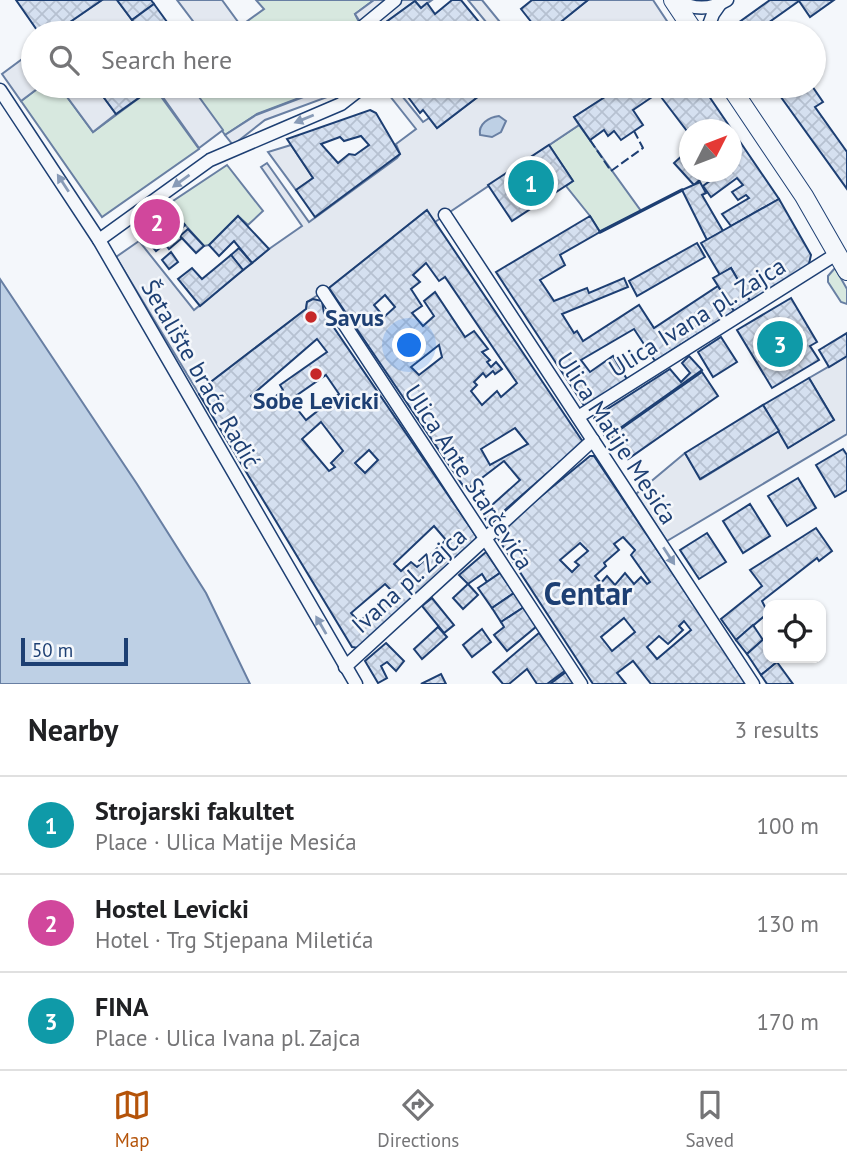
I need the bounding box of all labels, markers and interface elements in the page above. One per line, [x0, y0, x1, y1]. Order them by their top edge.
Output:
search box [21, 21, 826, 98]
icon: search [45, 41, 83, 79]
text: Search here [101, 43, 232, 76]
one-way arrow [293, 114, 314, 125]
north arrow [679, 119, 742, 182]
pin: 1 [508, 157, 554, 209]
one-way arrow [57, 173, 70, 192]
one-way arrow [172, 173, 190, 187]
pin: 2 [134, 196, 180, 248]
street label: Ulica Ivana pl. Zajca [603, 250, 791, 384]
street label: Šetalište braće Radić [134, 274, 268, 474]
place label: Savus [325, 302, 384, 333]
marker: Savus [303, 309, 319, 325]
pin: 3 [757, 318, 803, 370]
your location [392, 328, 426, 362]
street label: Ulica Matije Mesića [550, 346, 684, 530]
marker: Sobe Levicki [308, 366, 324, 382]
street label: Ulica Ante Starčevića [398, 379, 540, 575]
place label: Sobe Levicki [253, 385, 379, 416]
street label: Ivana pl. Zajca [345, 520, 473, 640]
one-way arrow [662, 547, 675, 566]
district label: Centar [544, 572, 633, 614]
map controls [763, 600, 826, 663]
button: locate [763, 600, 826, 663]
one-way arrow [316, 615, 328, 635]
scale bar [21, 635, 128, 667]
text: 50 m [32, 638, 73, 662]
text: Nearby [28, 710, 118, 749]
text: 3 results [735, 715, 819, 744]
text: Strojarski fakultet [95, 794, 294, 827]
text: 1 [44, 811, 58, 840]
text: 100 m [757, 811, 819, 840]
text: Place · Ulica Matije Mesića [95, 827, 357, 856]
text: Hostel Levicki [95, 892, 249, 925]
text: 2 [44, 909, 58, 938]
text: 130 m [757, 909, 819, 938]
text: Hotel · Trg Stjepana Miletića [95, 925, 373, 954]
text: FINA [95, 990, 148, 1023]
text: 3 [44, 1007, 58, 1036]
text: 170 m [757, 1007, 819, 1036]
text: Place · Ulica Ivana pl. Zajca [95, 1023, 360, 1052]
tab: Map [113, 1086, 151, 1152]
tab: Directions [377, 1086, 459, 1152]
tab: Saved [686, 1086, 734, 1152]

